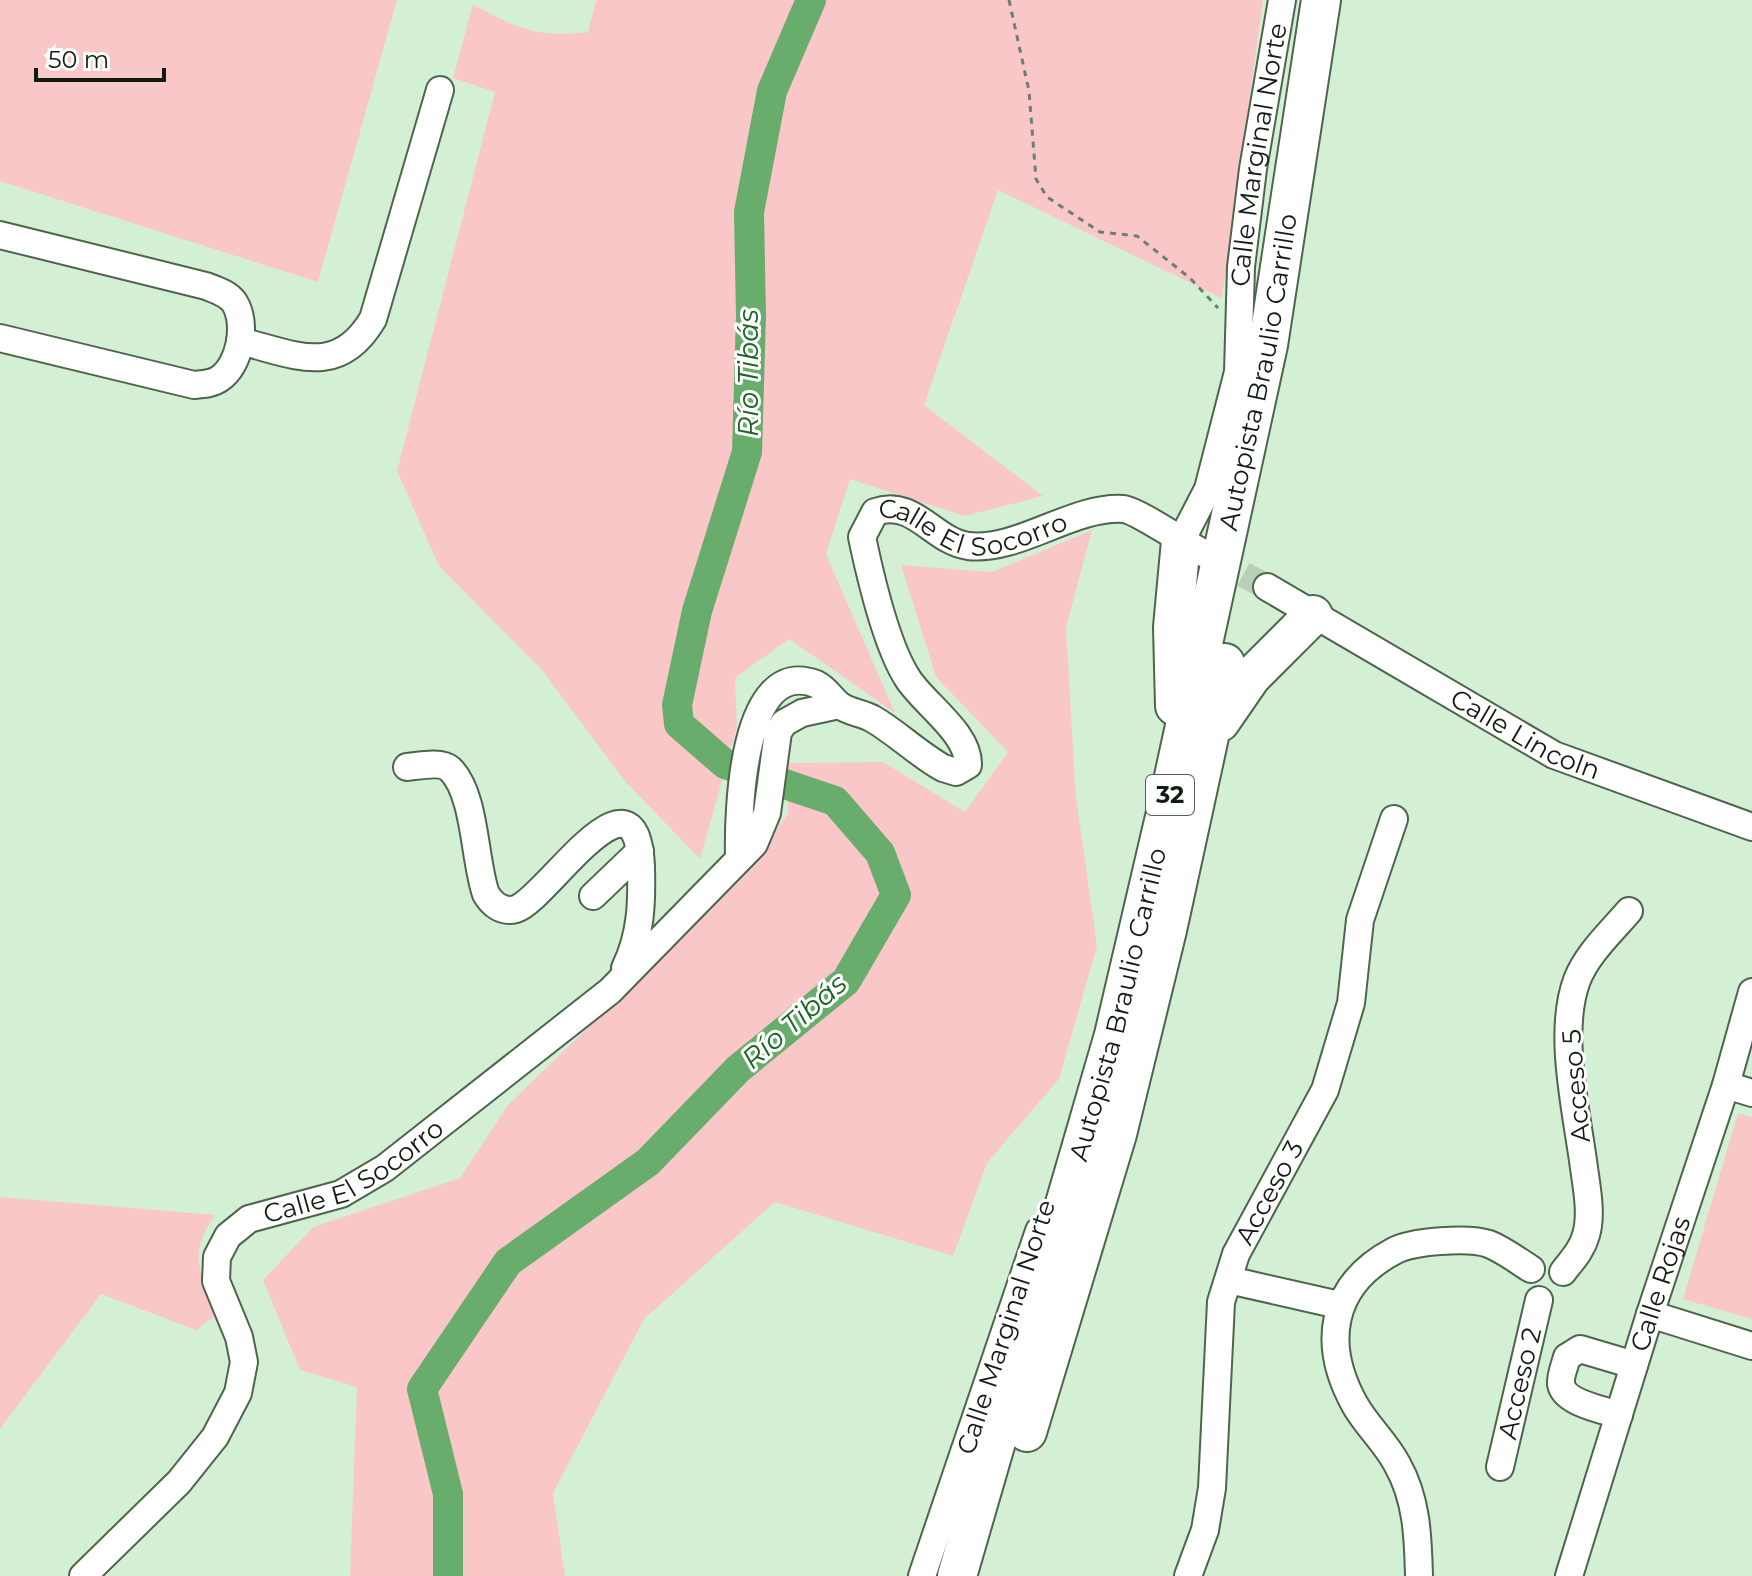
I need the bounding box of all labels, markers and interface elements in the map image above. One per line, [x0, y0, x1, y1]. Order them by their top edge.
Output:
street label: Calle Marginal Norte [1224, 21, 1294, 287]
scale bar [36, 32, 164, 82]
text: 50 m [48, 45, 109, 74]
street label: Autopista Braulio Carrillo [1212, 211, 1304, 533]
water label: Río Tibás [731, 309, 765, 437]
street label: Calle El Socorro [878, 493, 1072, 563]
street label: Calle Lincoln [1445, 682, 1605, 786]
road number: 32 [1146, 775, 1194, 815]
street label: Autopista Braulio Carrillo [1062, 845, 1173, 1165]
water label: Río Tibás [735, 966, 854, 1076]
street label: Acceso 5 [1555, 1028, 1597, 1144]
street label: Calle El Socorro [260, 1112, 450, 1230]
street label: Acceso 3 [1228, 1135, 1310, 1250]
street label: Calle Marginal Norte [950, 1196, 1062, 1458]
street label: Calle Rojas [1623, 1212, 1697, 1355]
street label: Acceso 2 [1491, 1324, 1548, 1442]

